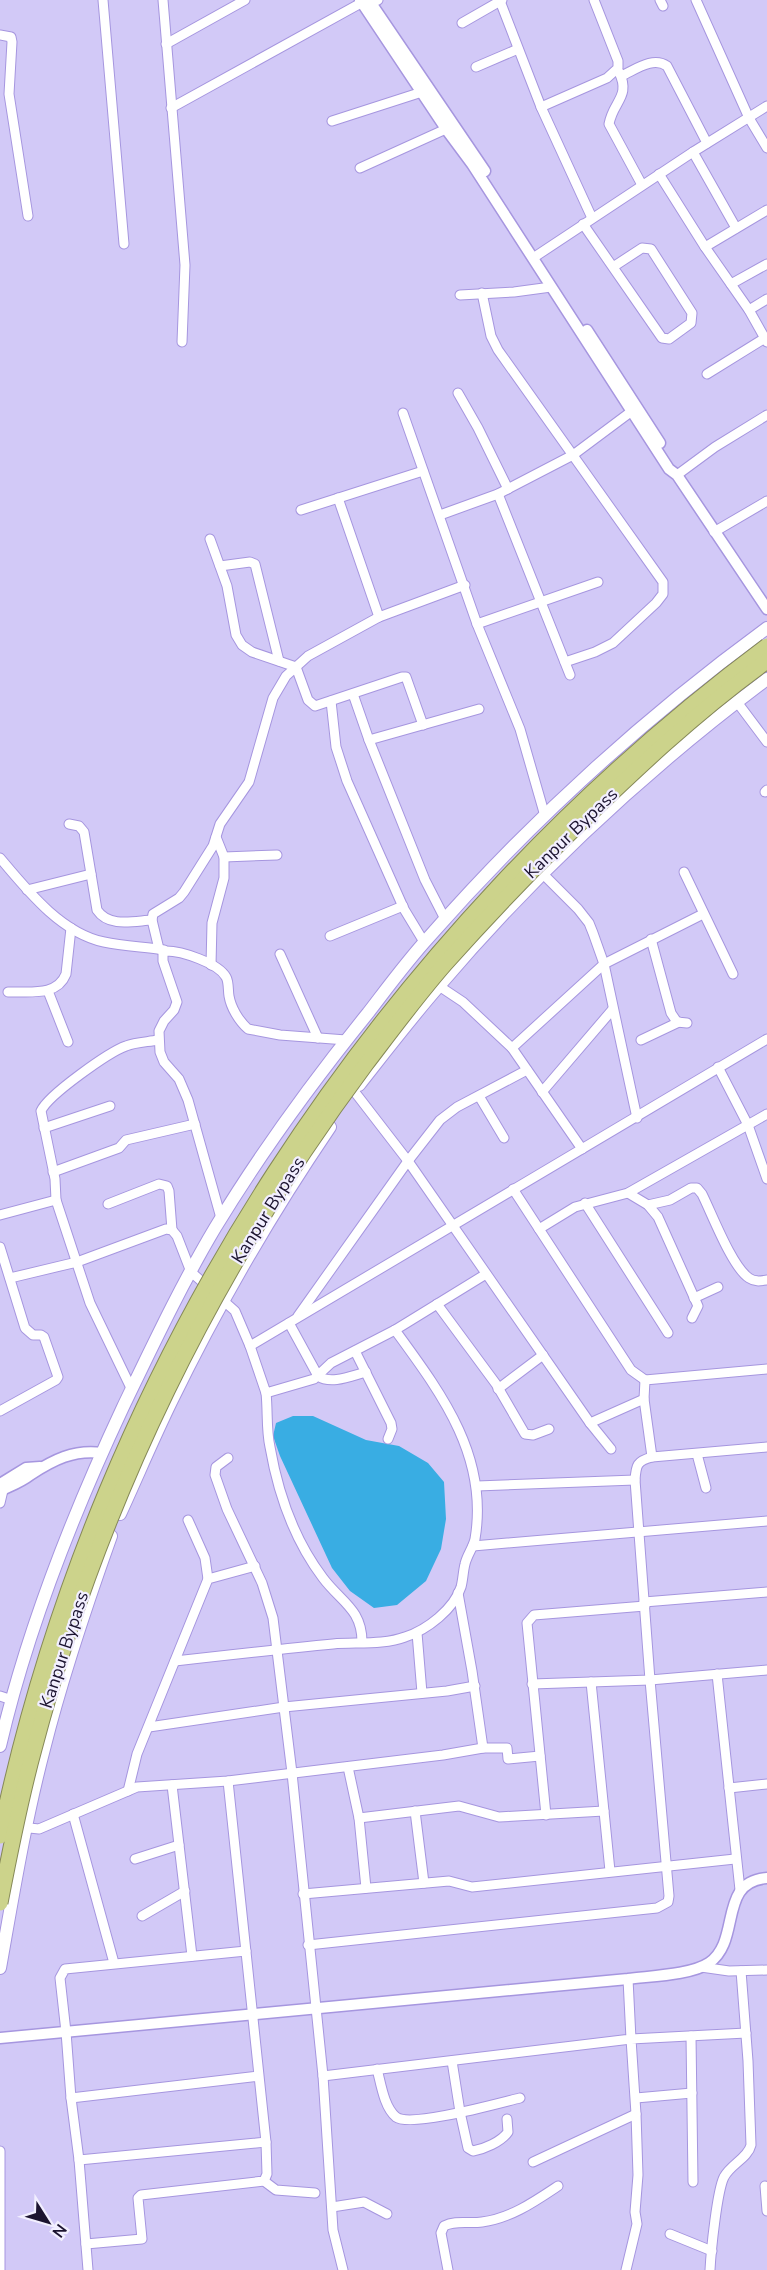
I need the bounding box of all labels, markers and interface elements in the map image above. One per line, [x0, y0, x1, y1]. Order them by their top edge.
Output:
street label: Kanpur Bypass [519, 782, 623, 884]
street label: Kanpur Bypass [226, 1152, 310, 1268]
street label: Kanpur Bypass [34, 1589, 94, 1711]
north arrow [18, 2192, 78, 2252]
text: N [47, 2219, 72, 2242]

